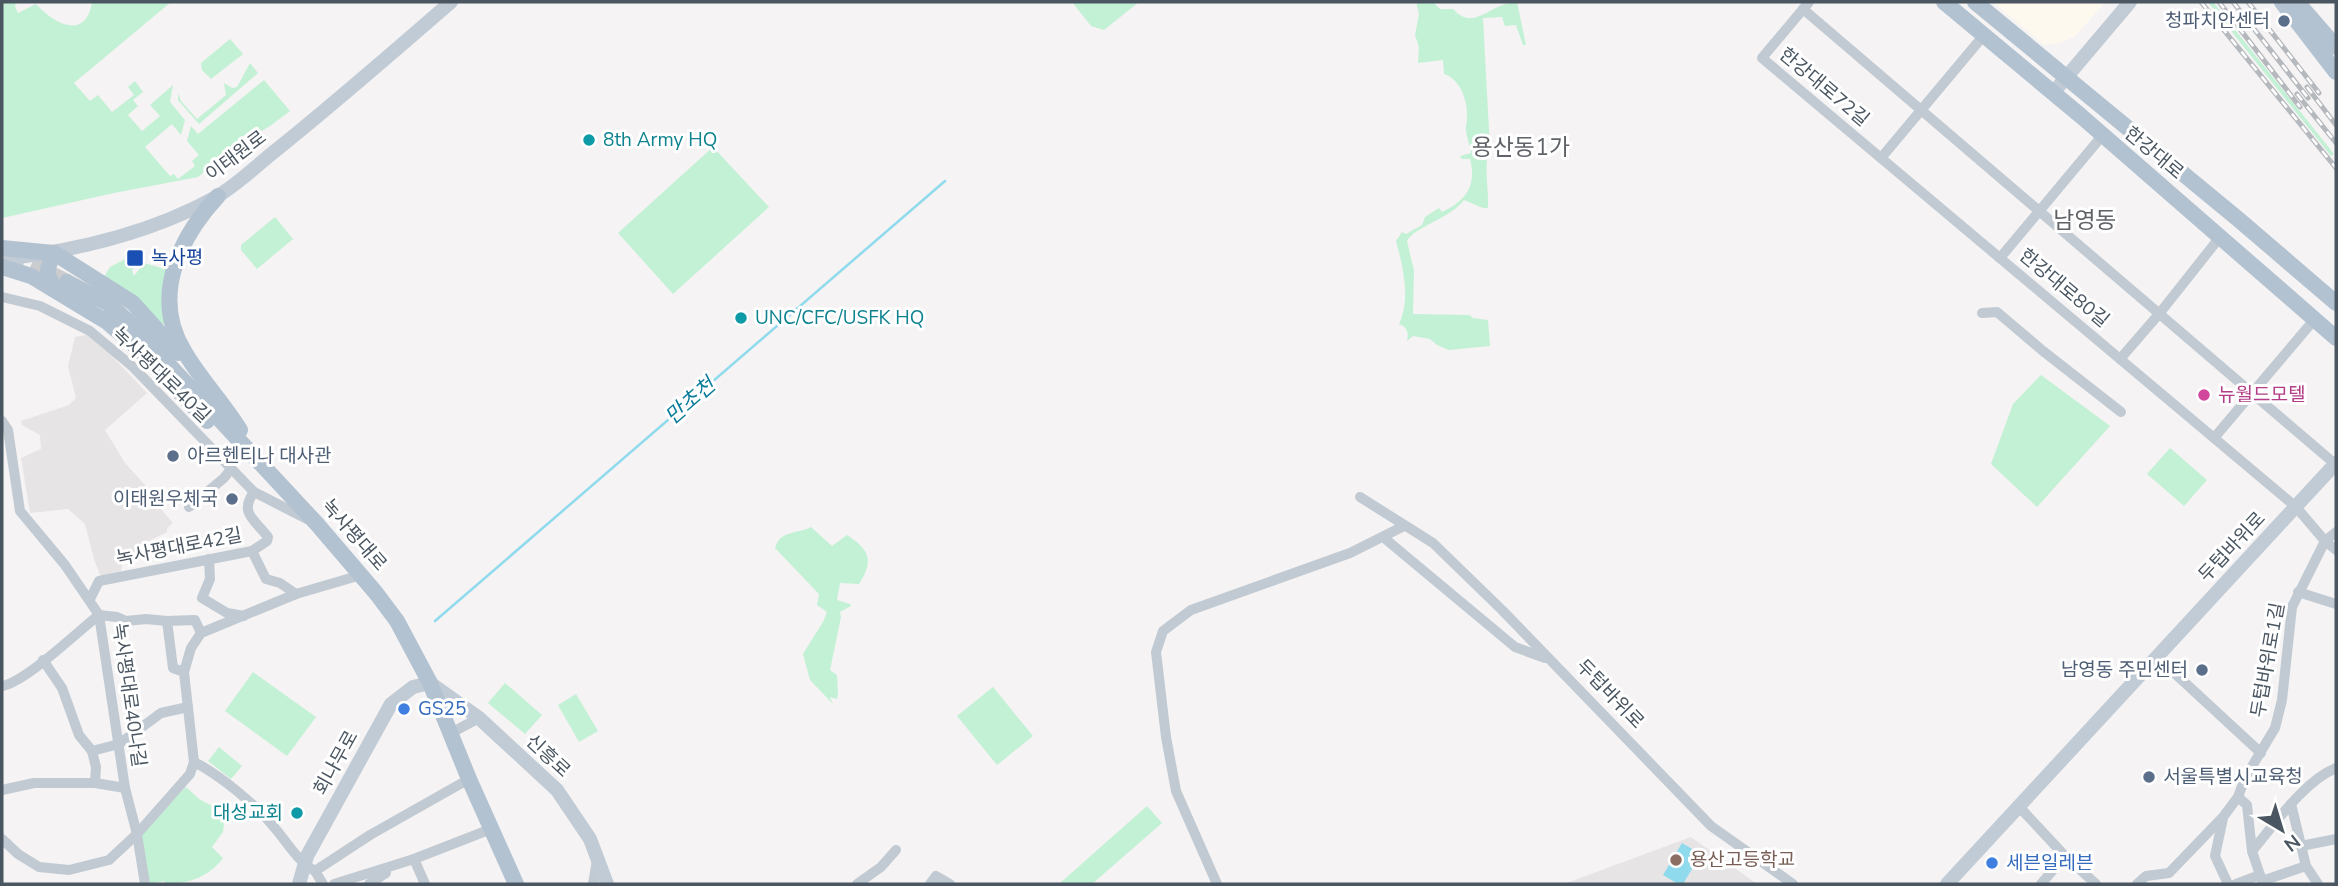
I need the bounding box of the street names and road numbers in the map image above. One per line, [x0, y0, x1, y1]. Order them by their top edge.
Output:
street label: 한강대로72길 [1773, 42, 1875, 132]
street label: 한강대로 [2119, 121, 2189, 185]
street label: 이태원로 [200, 125, 272, 187]
street label: 한강대로80길 [2013, 243, 2115, 333]
street label: 녹사평대로40길 [106, 321, 216, 429]
street label: 녹사평대로 [316, 493, 392, 577]
street label: 두텁바위로 [2193, 506, 2271, 588]
street label: 녹사평대로42길 [114, 522, 244, 572]
street label: 두텁바위로1길 [2245, 600, 2291, 720]
street label: 녹사평대로40나길 [106, 621, 152, 769]
street label: 두텁바위로 [1570, 654, 1650, 734]
street label: 회나무로 [308, 726, 364, 800]
street label: 신흥로 [520, 729, 576, 783]

